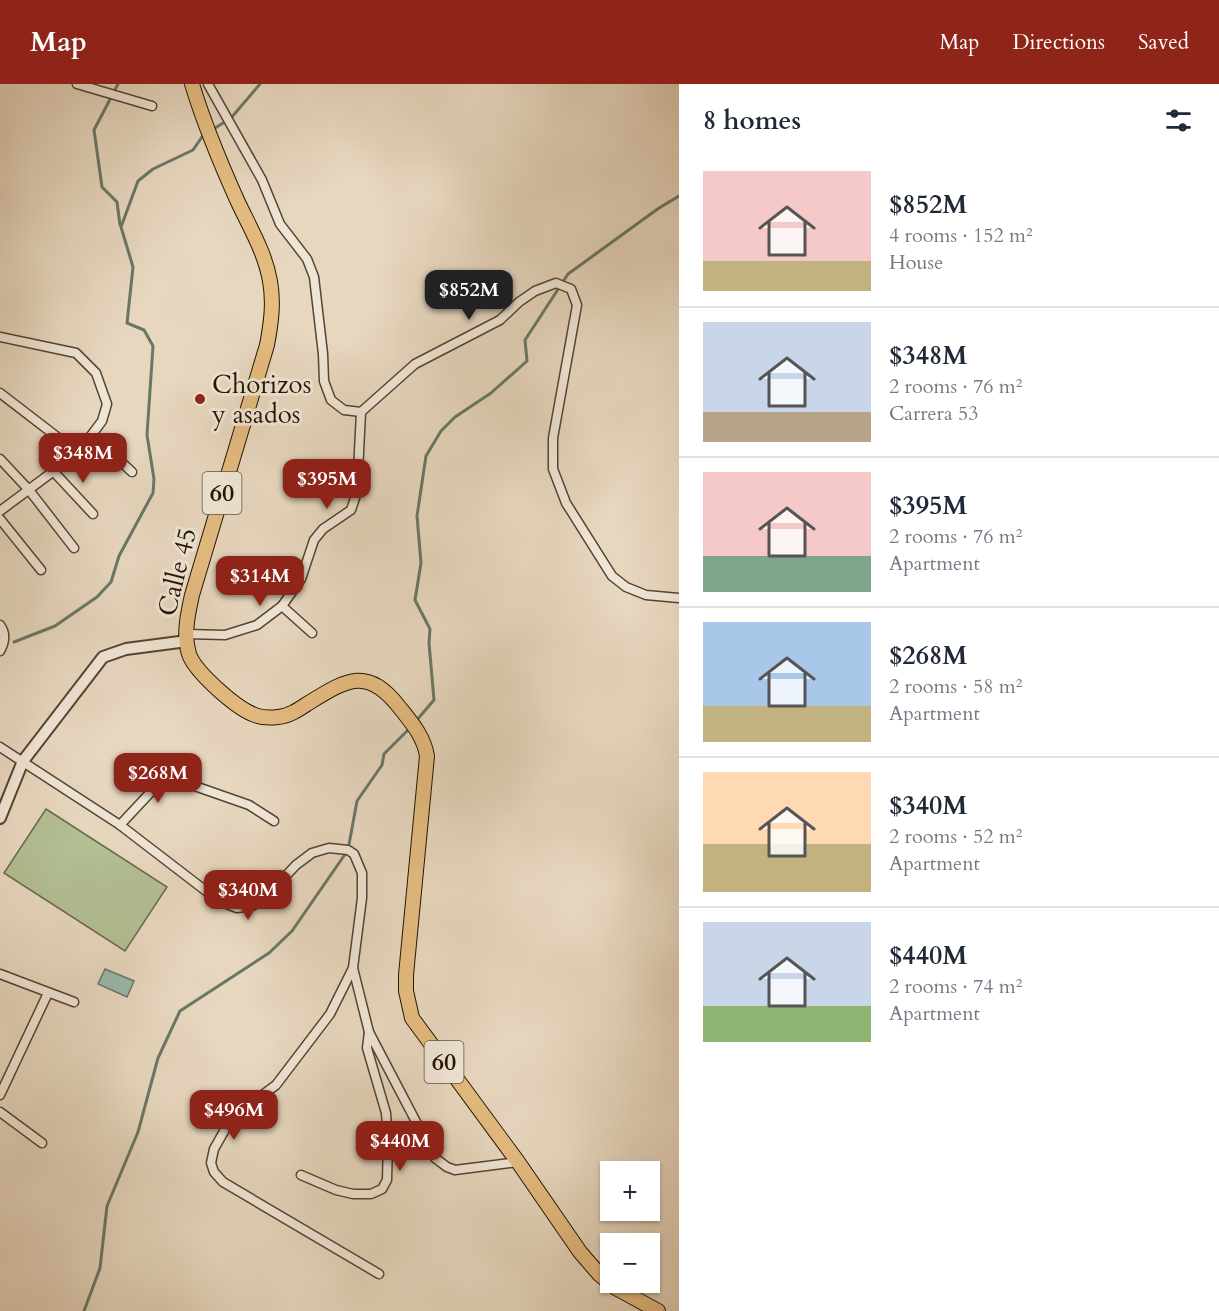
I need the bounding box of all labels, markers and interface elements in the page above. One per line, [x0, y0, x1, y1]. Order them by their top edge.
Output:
text: Map [30, 23, 87, 61]
text: Map [939, 28, 979, 57]
text: Directions [1012, 28, 1105, 57]
text: Saved [1138, 28, 1189, 57]
text: 8 homes [703, 103, 801, 138]
icon: filters [1162, 104, 1195, 137]
text: $852M [889, 187, 968, 222]
icon: home [751, 195, 823, 267]
text: 4 rooms · 152 m² [889, 222, 1033, 249]
text: House [889, 249, 943, 276]
pin: $852M [427, 270, 511, 321]
text: $852M [439, 276, 499, 303]
text: $348M [889, 338, 968, 373]
icon: home [751, 346, 823, 418]
place label: Chorizos y asados [211, 367, 311, 432]
text: 2 rooms · 76 m² [889, 373, 1022, 400]
marker: Chorizos y asados [193, 392, 207, 406]
text: Carrera 53 [889, 400, 978, 427]
pin: $348M [41, 433, 125, 484]
text: $348M [53, 439, 113, 466]
pin: $395M [285, 459, 369, 510]
text: $395M [297, 465, 357, 492]
road number: 60 [202, 472, 242, 514]
text: $395M [889, 488, 968, 523]
icon: home [751, 496, 823, 568]
text: 2 rooms · 76 m² [889, 523, 1022, 550]
street label: Calle 45 [149, 524, 205, 620]
text: Apartment [889, 550, 980, 577]
pin: $314M [218, 556, 302, 607]
text: $314M [230, 562, 290, 589]
text: $268M [889, 638, 968, 673]
icon: home [751, 646, 823, 718]
text: 2 rooms · 58 m² [889, 673, 1022, 700]
text: Apartment [889, 700, 980, 727]
pin: $268M [116, 753, 200, 804]
text: $268M [128, 759, 188, 786]
text: $340M [889, 788, 968, 823]
icon: home [751, 796, 823, 868]
text: 2 rooms · 52 m² [889, 823, 1022, 850]
text: Apartment [889, 850, 980, 877]
pin: $340M [206, 870, 290, 921]
text: $340M [218, 876, 278, 903]
text: $440M [889, 938, 968, 973]
icon: home [751, 946, 823, 1018]
text: 2 rooms · 74 m² [889, 973, 1022, 1000]
text: Apartment [889, 1000, 980, 1027]
road number: 60 [424, 1041, 464, 1083]
pin: $496M [192, 1090, 276, 1141]
text: $496M [204, 1096, 264, 1123]
pin: $440M [358, 1121, 442, 1172]
text: $440M [370, 1127, 430, 1154]
map controls [600, 1161, 660, 1293]
button: + [600, 1161, 660, 1221]
button: − [600, 1233, 660, 1293]

